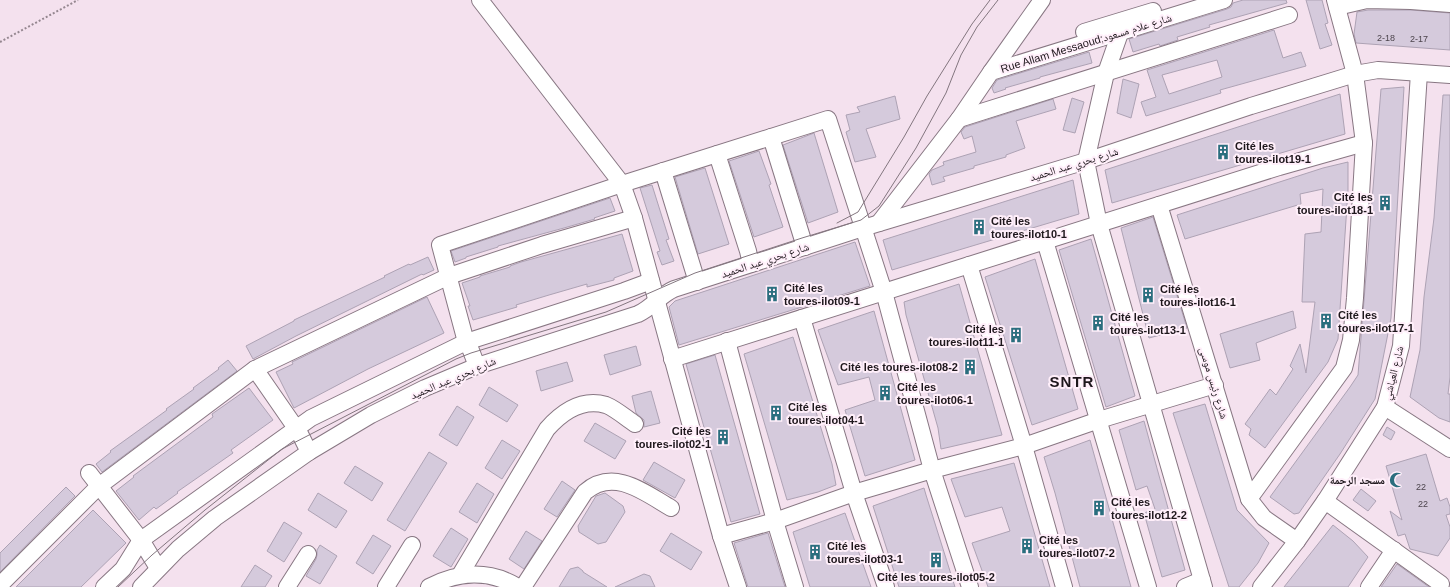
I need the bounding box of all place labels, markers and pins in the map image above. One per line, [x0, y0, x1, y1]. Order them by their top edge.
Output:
place label: Cité les toures-ilot19-1 [1235, 140, 1311, 165]
building icon: Cité les toures-ilot19-1 [1214, 143, 1232, 161]
place label: Cité les toures-ilot18-1 [1297, 191, 1373, 216]
building icon: Cité les toures-ilot18-1 [1376, 194, 1394, 212]
place label: Cité les toures-ilot10-1 [991, 215, 1067, 240]
building icon: Cité les toures-ilot10-1 [970, 218, 988, 236]
place label: Cité les toures-ilot09-1 [784, 282, 860, 307]
place label: Cité les toures-ilot16-1 [1160, 283, 1236, 308]
building icon: Cité les toures-ilot09-1 [763, 285, 781, 303]
building icon: Cité les toures-ilot16-1 [1139, 286, 1157, 304]
place label: Cité les toures-ilot17-1 [1338, 309, 1414, 334]
place label: Cité les toures-ilot13-1 [1110, 311, 1186, 336]
building icon: Cité les toures-ilot17-1 [1317, 312, 1335, 330]
building icon: Cité les toures-ilot13-1 [1089, 314, 1107, 332]
place label: Cité les toures-ilot11-1 [929, 323, 1004, 348]
building icon: Cité les toures-ilot11-1 [1007, 326, 1025, 344]
building icon: Cité les toures-ilot08-2 [961, 358, 979, 376]
place label: Cité les toures-ilot08-2 [840, 361, 958, 373]
place label: Cité les toures-ilot06-1 [897, 381, 973, 406]
building icon: Cité les toures-ilot06-1 [876, 384, 894, 402]
place label: Cité les toures-ilot04-1 [788, 401, 864, 426]
building icon: Cité les toures-ilot04-1 [767, 404, 785, 422]
place label: Cité les toures-ilot02-1 [635, 425, 711, 450]
building icon: Cité les toures-ilot02-1 [714, 428, 732, 446]
mosque icon: مسجد الرحمة [1388, 471, 1406, 489]
place label: مسجد الرحمة [1330, 474, 1385, 487]
place label: Cité les toures-ilot12-2 [1111, 496, 1187, 521]
building icon: Cité les toures-ilot12-2 [1090, 499, 1108, 517]
place label: Cité les toures-ilot07-2 [1039, 534, 1115, 559]
building icon: Cité les toures-ilot07-2 [1018, 537, 1036, 555]
place label: Cité les toures-ilot03-1 [827, 540, 903, 565]
building icon: Cité les toures-ilot03-1 [806, 543, 824, 561]
building icon: Cité les toures-ilot05-2 [927, 551, 945, 569]
place label: Cité les toures-ilot05-2 [877, 571, 995, 583]

